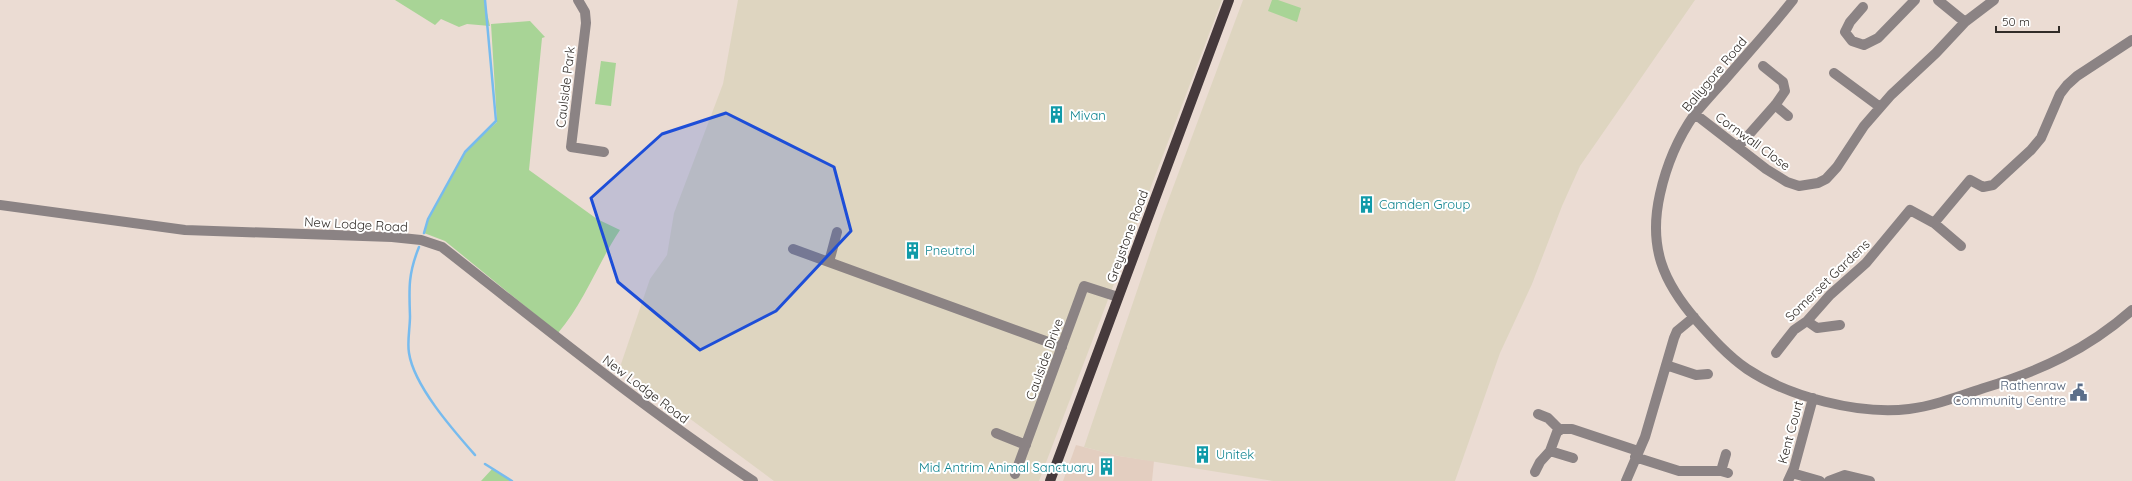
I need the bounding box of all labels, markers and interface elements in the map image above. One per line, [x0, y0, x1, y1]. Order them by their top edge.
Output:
scale bar [1996, 8, 2059, 34]
text: 50 m [2002, 14, 2030, 29]
street label: Ballygore Road [1678, 33, 1750, 115]
street label: Caulside Park [552, 45, 578, 129]
building icon: Mivan [1047, 105, 1067, 125]
place label: Mivan [1070, 107, 1106, 123]
street label: Cornwall Close [1712, 108, 1794, 174]
street label: Greystone Road [1103, 188, 1151, 284]
building icon: Camden Group [1356, 194, 1376, 214]
place label: Camden Group [1379, 196, 1471, 212]
street label: New Lodge Road [304, 213, 408, 235]
street label: Somerset Gardens [1781, 236, 1873, 324]
building icon: Pneutrol [902, 240, 922, 260]
place label: Pneutrol [925, 242, 975, 258]
street label: Caulside Drive [1022, 316, 1066, 402]
street label: New Lodge Road [600, 351, 692, 427]
place label: Rathenraw Community Centre [1953, 377, 2066, 408]
public building icon: Rathenraw Community Centre [2069, 382, 2089, 402]
street label: Kent Court [1774, 399, 1806, 465]
building icon: Unitek [1193, 444, 1213, 464]
place label: Unitek [1216, 446, 1254, 462]
building icon: Mid Antrim Animal Sanctuary [1097, 457, 1117, 477]
place label: Mid Antrim Animal Sanctuary [919, 459, 1094, 475]

